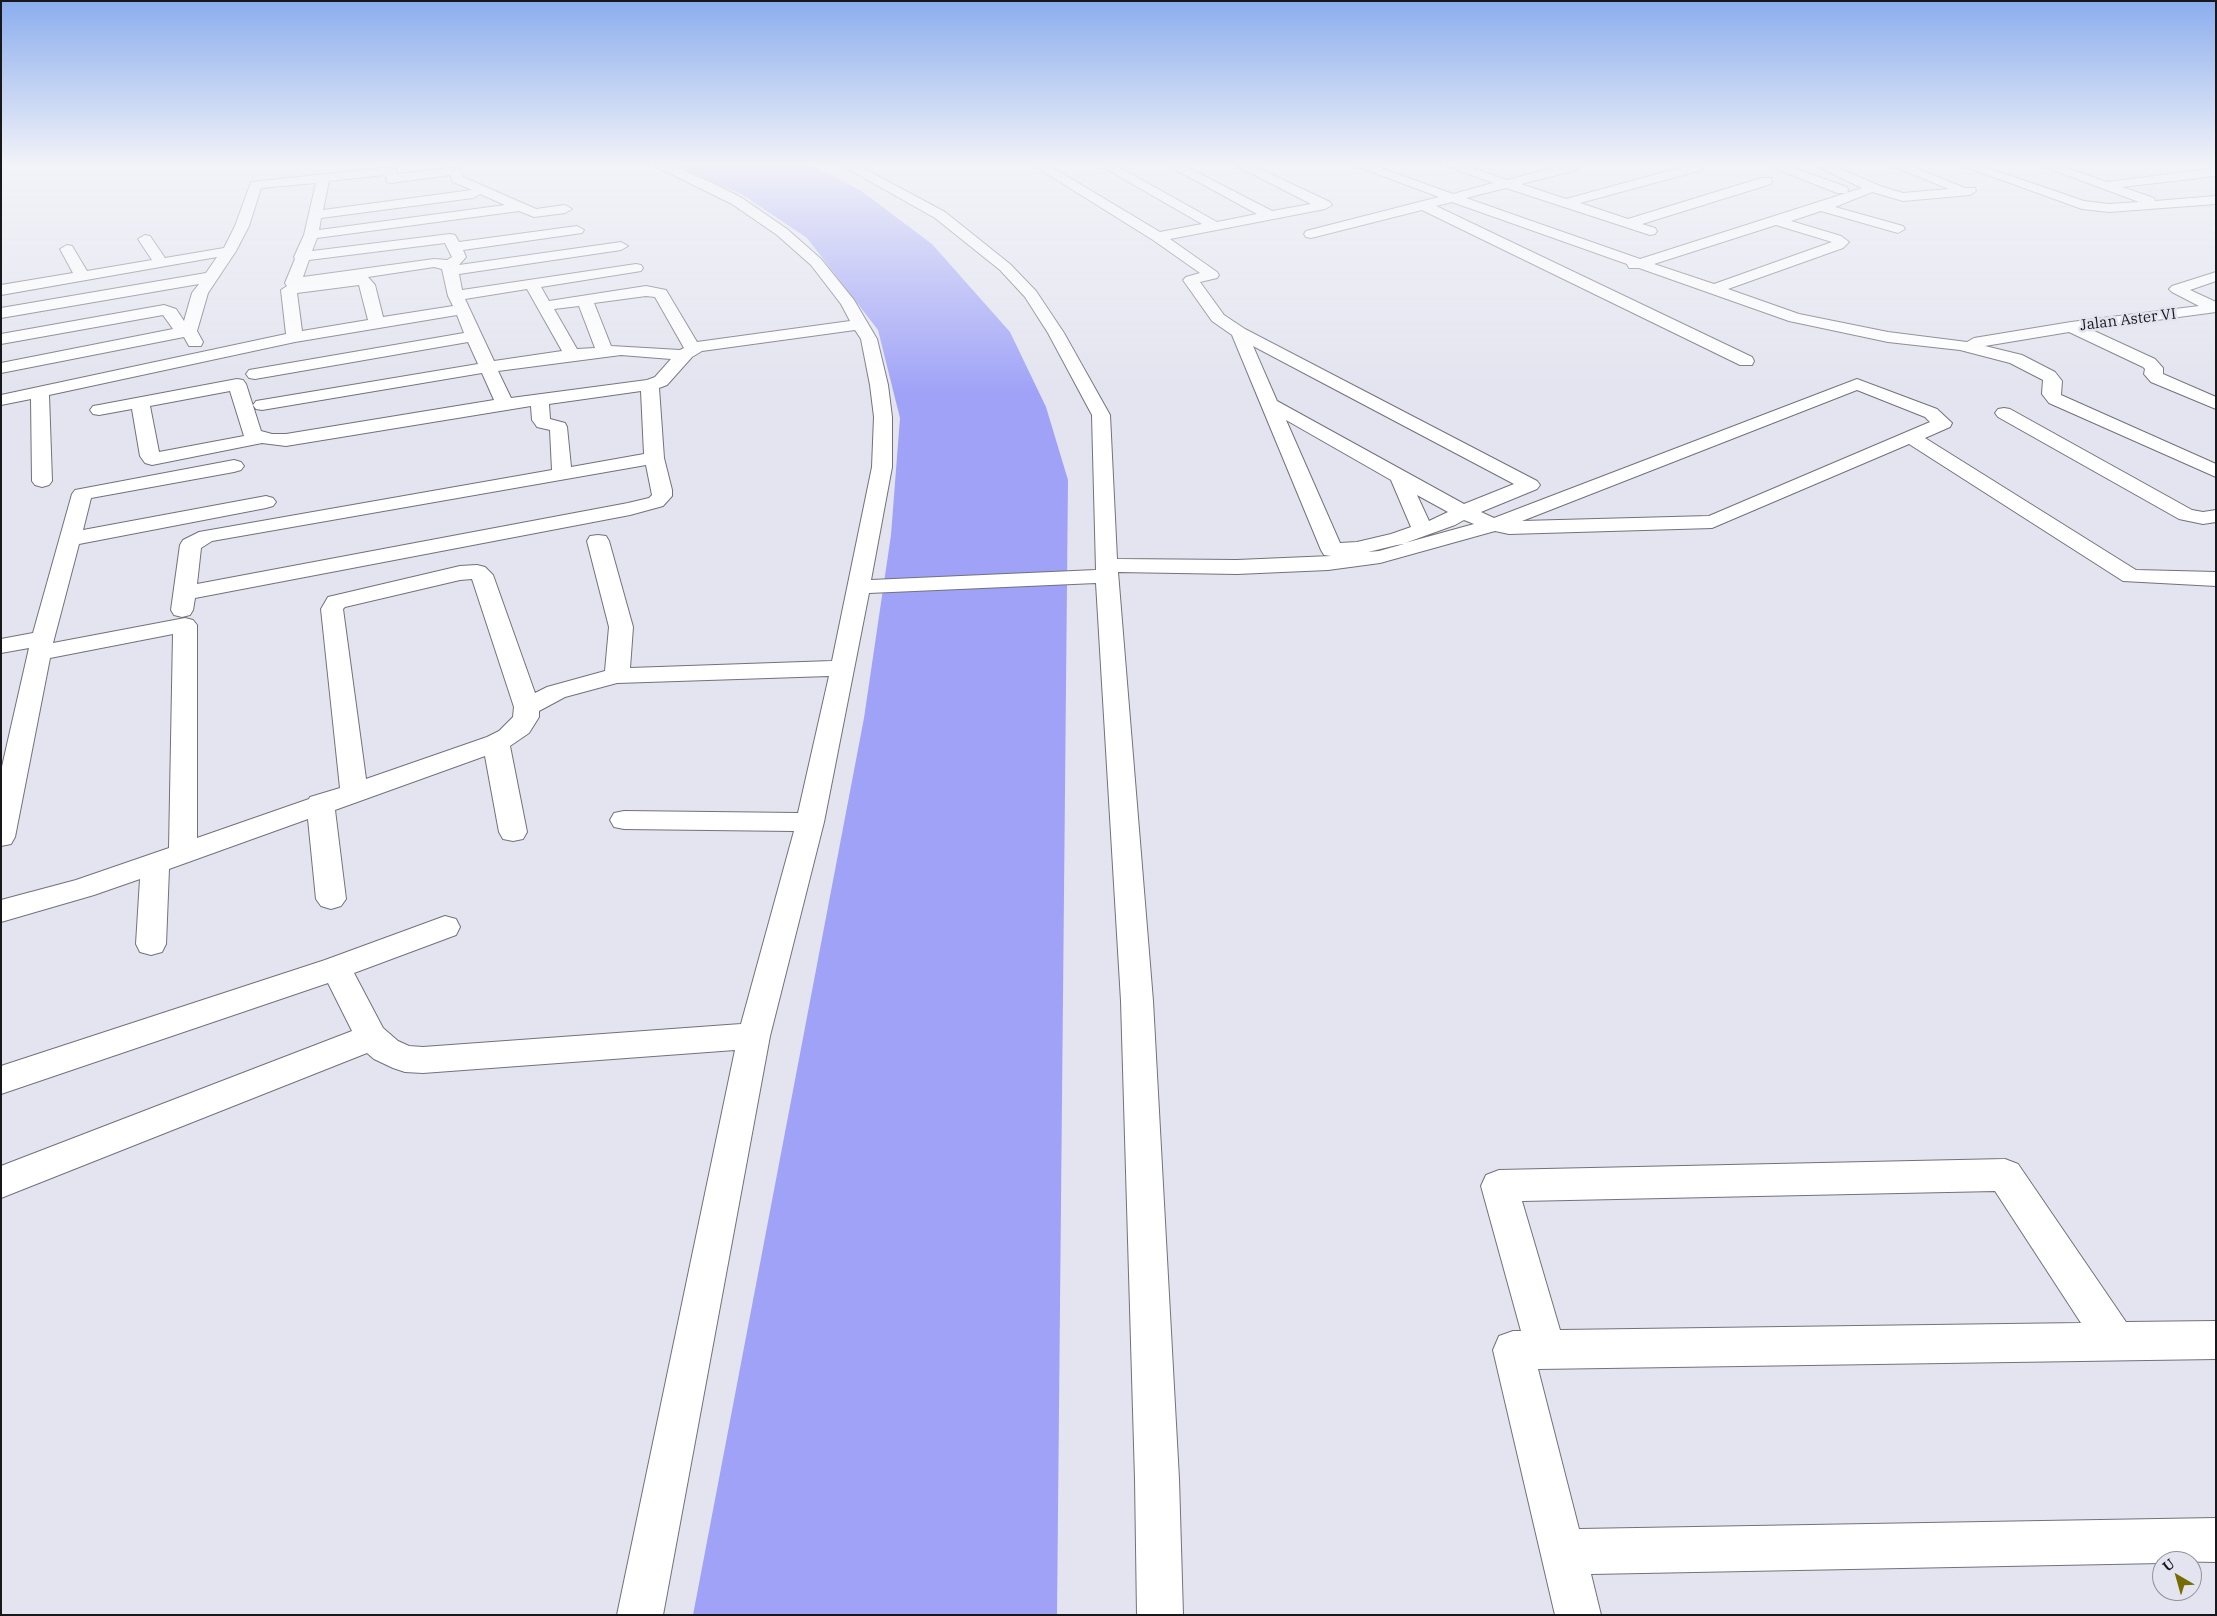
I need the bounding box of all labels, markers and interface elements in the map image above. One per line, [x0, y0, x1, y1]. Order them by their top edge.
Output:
street label: Jalan Aster VI [2079, 305, 2177, 335]
north arrow [2152, 1551, 2202, 1601]
text: U [2159, 1555, 2178, 1575]

